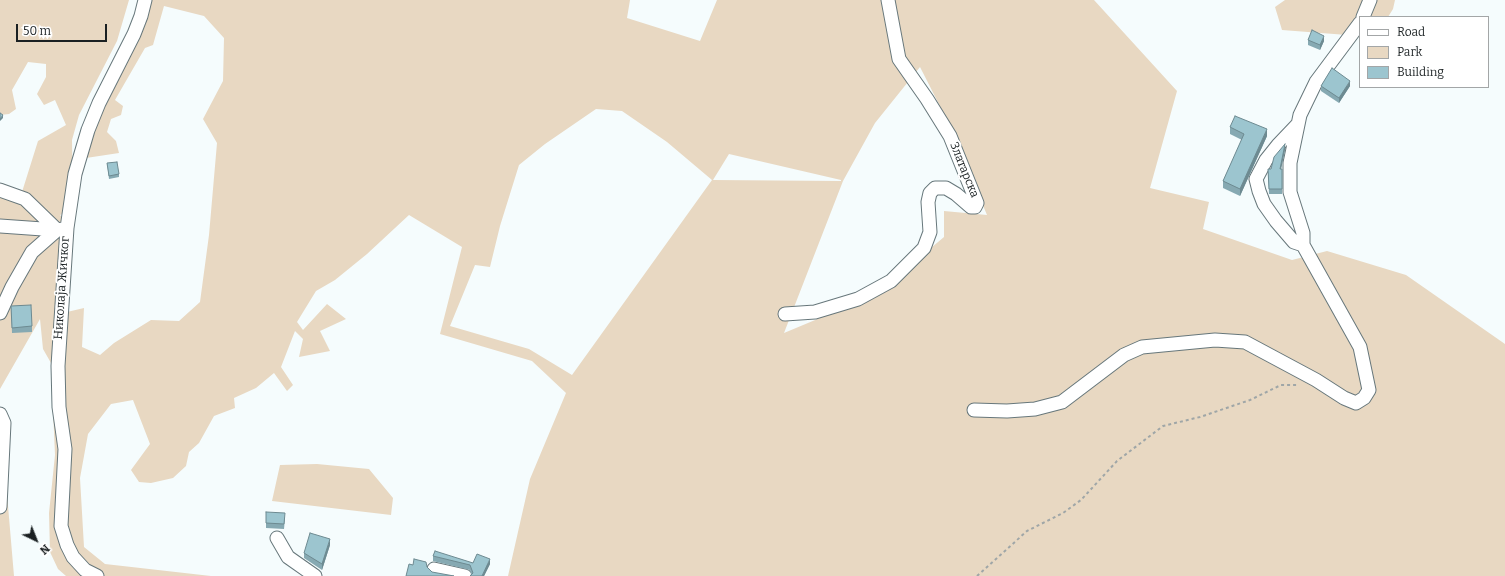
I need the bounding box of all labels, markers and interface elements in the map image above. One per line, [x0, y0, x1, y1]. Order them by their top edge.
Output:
scale bar [18, 16, 109, 42]
legend [1359, 16, 1489, 88]
text: 50 m [23, 24, 51, 38]
text: Road [1397, 25, 1425, 39]
text: Park [1397, 45, 1422, 59]
text: Building [1397, 65, 1444, 79]
street label: Златарска [946, 140, 982, 200]
street label: Николаја Жичког [51, 236, 73, 340]
north arrow [16, 520, 56, 560]
text: N [37, 541, 52, 557]

